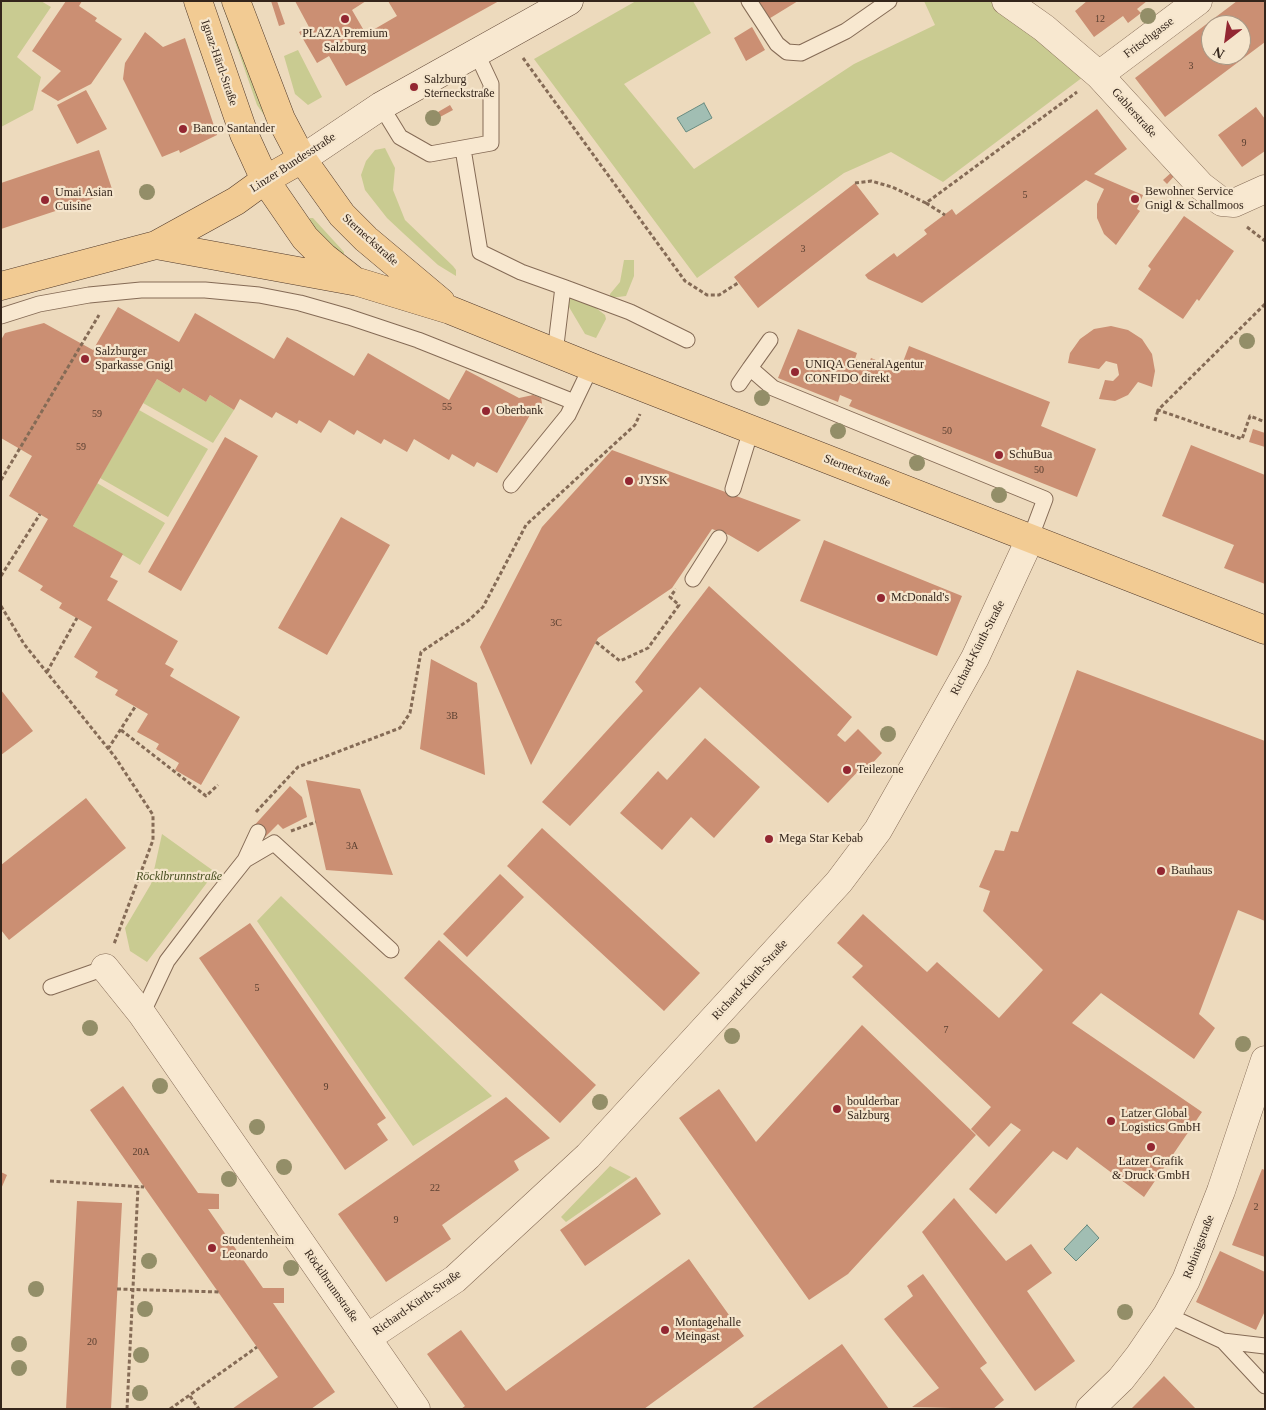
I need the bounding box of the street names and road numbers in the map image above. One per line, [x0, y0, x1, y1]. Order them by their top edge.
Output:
street label: Fritschgasse [1121, 14, 1177, 62]
street label: Ignaz-Härtl-Straße [198, 18, 240, 108]
street label: Gablerstraße [1108, 85, 1160, 141]
street label: Linzer Bundesstraße [248, 130, 338, 196]
street label: Sterneckstraße [339, 211, 401, 269]
street label: Sterneckstraße [821, 452, 893, 490]
street label: Richard-Kürth-Straße [948, 598, 1008, 698]
street label: Richard-Kürth-Straße [709, 937, 791, 1023]
street label: Robinigstraße [1180, 1213, 1218, 1281]
street label: Röcklbrunnstraße [301, 1247, 361, 1325]
street label: Richard-Kürth-Straße [370, 1267, 464, 1339]

